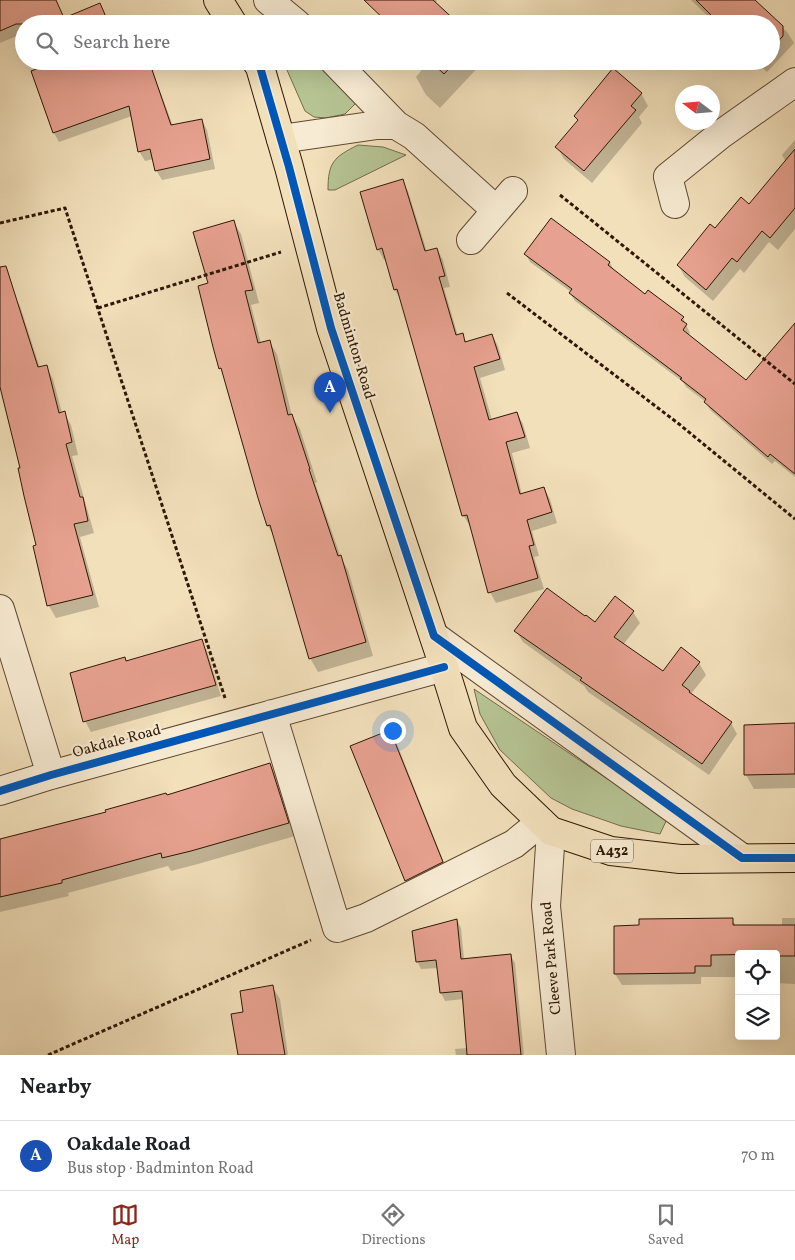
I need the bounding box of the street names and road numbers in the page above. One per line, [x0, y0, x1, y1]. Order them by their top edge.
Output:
street label: Badminton Road [327, 290, 379, 402]
street label: Oakdale Road [70, 720, 164, 764]
road number: A432 [591, 839, 633, 862]
street label: Cleeve Park Road [537, 900, 567, 1016]

